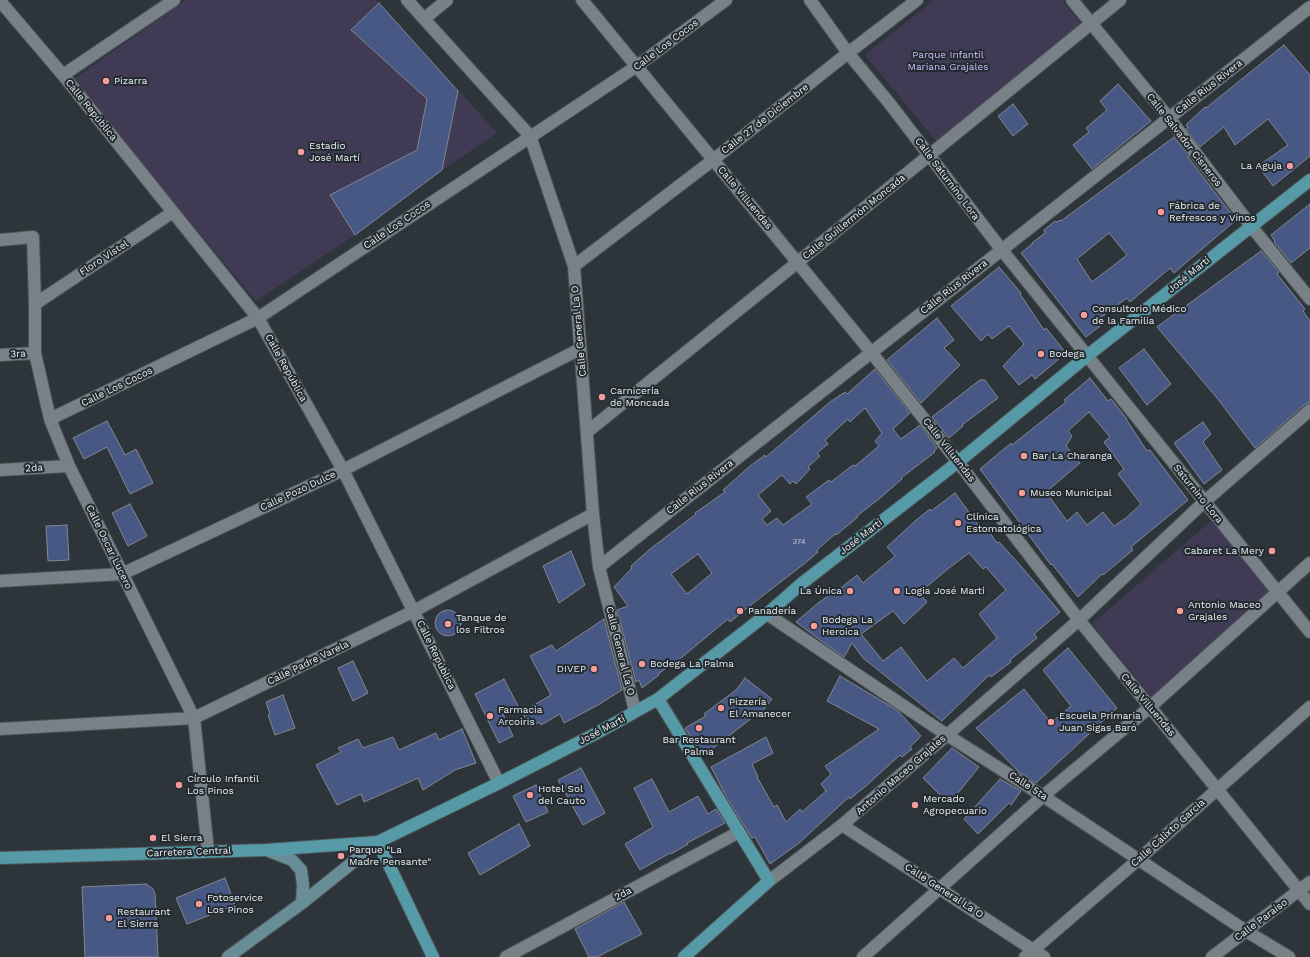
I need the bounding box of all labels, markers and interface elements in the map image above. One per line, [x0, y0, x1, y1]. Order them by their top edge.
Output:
street label: Calle Los Cocos [631, 17, 701, 73]
park label: Parque Infantil Mariana Grajales [907, 49, 989, 72]
street label: Calle Rius Rivera [1173, 57, 1245, 117]
place label: Pizarra [114, 75, 147, 87]
marker: Pizarra [101, 76, 111, 86]
street label: Calle República [62, 77, 120, 143]
street label: Calle 27 de Diciembre [719, 81, 811, 157]
street label: Calle Salvador Cisneros [1144, 91, 1224, 189]
street label: Calle Saturnino Lora [912, 135, 982, 223]
place label: Estadio José Martí [309, 140, 360, 164]
marker: Estadio José Martí [296, 147, 306, 157]
place label: La Aguja [1241, 160, 1282, 172]
marker: La Aguja [1285, 161, 1295, 171]
street label: Calle Villuendas [715, 164, 775, 232]
street label: Calle Guillermón Moncada [800, 172, 908, 262]
street label: Calle Los Cocos [361, 198, 433, 252]
place label: Fábrica de Refrescos y Vinos [1169, 200, 1256, 224]
marker: Fábrica de Refrescos y Vinos [1156, 207, 1166, 217]
street label: Floro Vistel [77, 238, 131, 278]
street label: José Martí [1165, 254, 1213, 296]
street label: Calle Rius Rivera [918, 257, 990, 317]
street label: Calle General La O [569, 285, 589, 377]
place label: Consultorio Médico de la Familia [1092, 303, 1186, 326]
marker: Consultorio Médico de la Familia [1079, 310, 1089, 320]
street label: Calle República [262, 332, 310, 404]
street label: 3ra [10, 348, 26, 360]
place label: Bodega [1049, 348, 1085, 360]
marker: Bodega [1036, 349, 1046, 359]
street label: Calle Los Cocos [79, 364, 155, 410]
place label: Carnicería de Moncada [610, 385, 669, 408]
marker: Carnicería de Moncada [597, 392, 607, 402]
street label: Calle Villuendas [920, 415, 978, 485]
place label: Bar La Charanga [1032, 450, 1112, 462]
marker: Bar La Charanga [1019, 451, 1029, 461]
street label: Calle Rius Rivera [664, 457, 736, 517]
street label: 2da [25, 461, 43, 475]
street label: Saturnino Lora [1171, 462, 1225, 526]
street label: Calle Pozo Dulce [258, 468, 338, 514]
place label: Museo Municipal [1030, 487, 1112, 499]
marker: Museo Municipal [1017, 488, 1027, 498]
street label: Calle Oscar Lucero [83, 503, 135, 591]
place label: Clínica Estomatológica [966, 511, 1041, 534]
street label: José Martí [837, 517, 885, 557]
marker: Clínica Estomatológica [953, 518, 963, 528]
house number: 374 [792, 537, 806, 547]
place label: Cabaret La Mery [1184, 545, 1264, 557]
marker: Cabaret La Mery [1267, 546, 1277, 556]
place label: La Única [800, 585, 842, 597]
place label: Logia José Martí [905, 585, 985, 597]
marker: La Única [845, 586, 855, 596]
marker: Logia José Martí [892, 586, 902, 596]
place label: Antonio Maceo Grajales [1188, 599, 1261, 622]
street label: Calle General La O [603, 605, 637, 697]
place label: Panadería [748, 605, 796, 617]
marker: Panadería [735, 606, 745, 616]
marker: Antonio Maceo Grajales [1175, 606, 1185, 616]
place label: Tanque de los Filtros [456, 612, 507, 636]
place label: Bodega La Heroica [822, 614, 873, 638]
street label: Calle República [414, 618, 458, 692]
marker: Tanque de los Filtros [443, 619, 453, 629]
marker: Bodega La Heroica [809, 621, 819, 631]
street label: Calle Padre Varela [265, 638, 351, 688]
place label: Bodega La Palma [650, 658, 734, 670]
marker: Bodega La Palma [637, 659, 647, 669]
place label: DIVEP [557, 663, 586, 675]
marker: DIVEP [589, 664, 599, 674]
street label: Calle Villuendas [1118, 671, 1178, 739]
place label: Pizzería El Amanecer [729, 696, 791, 720]
marker: Pizzería El Amanecer [716, 703, 726, 713]
place label: Farmacia Arcoiris [498, 704, 542, 728]
place label: Escuela Primaria Juan Sigas Baró [1059, 710, 1141, 734]
marker: Farmacia Arcoiris [485, 711, 495, 721]
street label: José Martí [577, 713, 627, 747]
marker: Escuela Primaria Juan Sigas Baró [1046, 717, 1056, 727]
marker: Bar Restaurant Palma [694, 723, 704, 733]
street label: Antonio Maceo Grajales [854, 733, 948, 817]
place label: Bar Restaurant Palma [662, 734, 736, 758]
street label: Calle 5ta [1006, 769, 1050, 803]
place label: Círculo Infantil Los Pinos [187, 773, 259, 796]
marker: Círculo Infantil Los Pinos [174, 780, 184, 790]
place label: Hotel Sol del Cauto [538, 783, 585, 806]
marker: Hotel Sol del Cauto [525, 790, 535, 800]
place label: Mercado Agropecuario [923, 793, 987, 816]
street label: Calle Calixto García [1128, 797, 1208, 869]
marker: Mercado Agropecuario [910, 800, 920, 810]
place label: El Sierra [161, 832, 202, 844]
marker: El Sierra [148, 833, 158, 843]
place label: Parque "La Madre Pensante" [349, 844, 431, 868]
street label: Carretera Central [146, 845, 232, 859]
marker: Parque "La Madre Pensante" [336, 851, 346, 861]
street label: Calle General La O [902, 861, 986, 921]
street label: 2da [612, 885, 634, 903]
place label: Fotoservice Los Pinos [207, 892, 263, 916]
street label: Calle Paraíso [1232, 896, 1290, 944]
marker: Fotoservice Los Pinos [194, 899, 204, 909]
place label: Restaurant El Sierra [117, 906, 170, 930]
marker: Restaurant El Sierra [104, 913, 114, 923]

